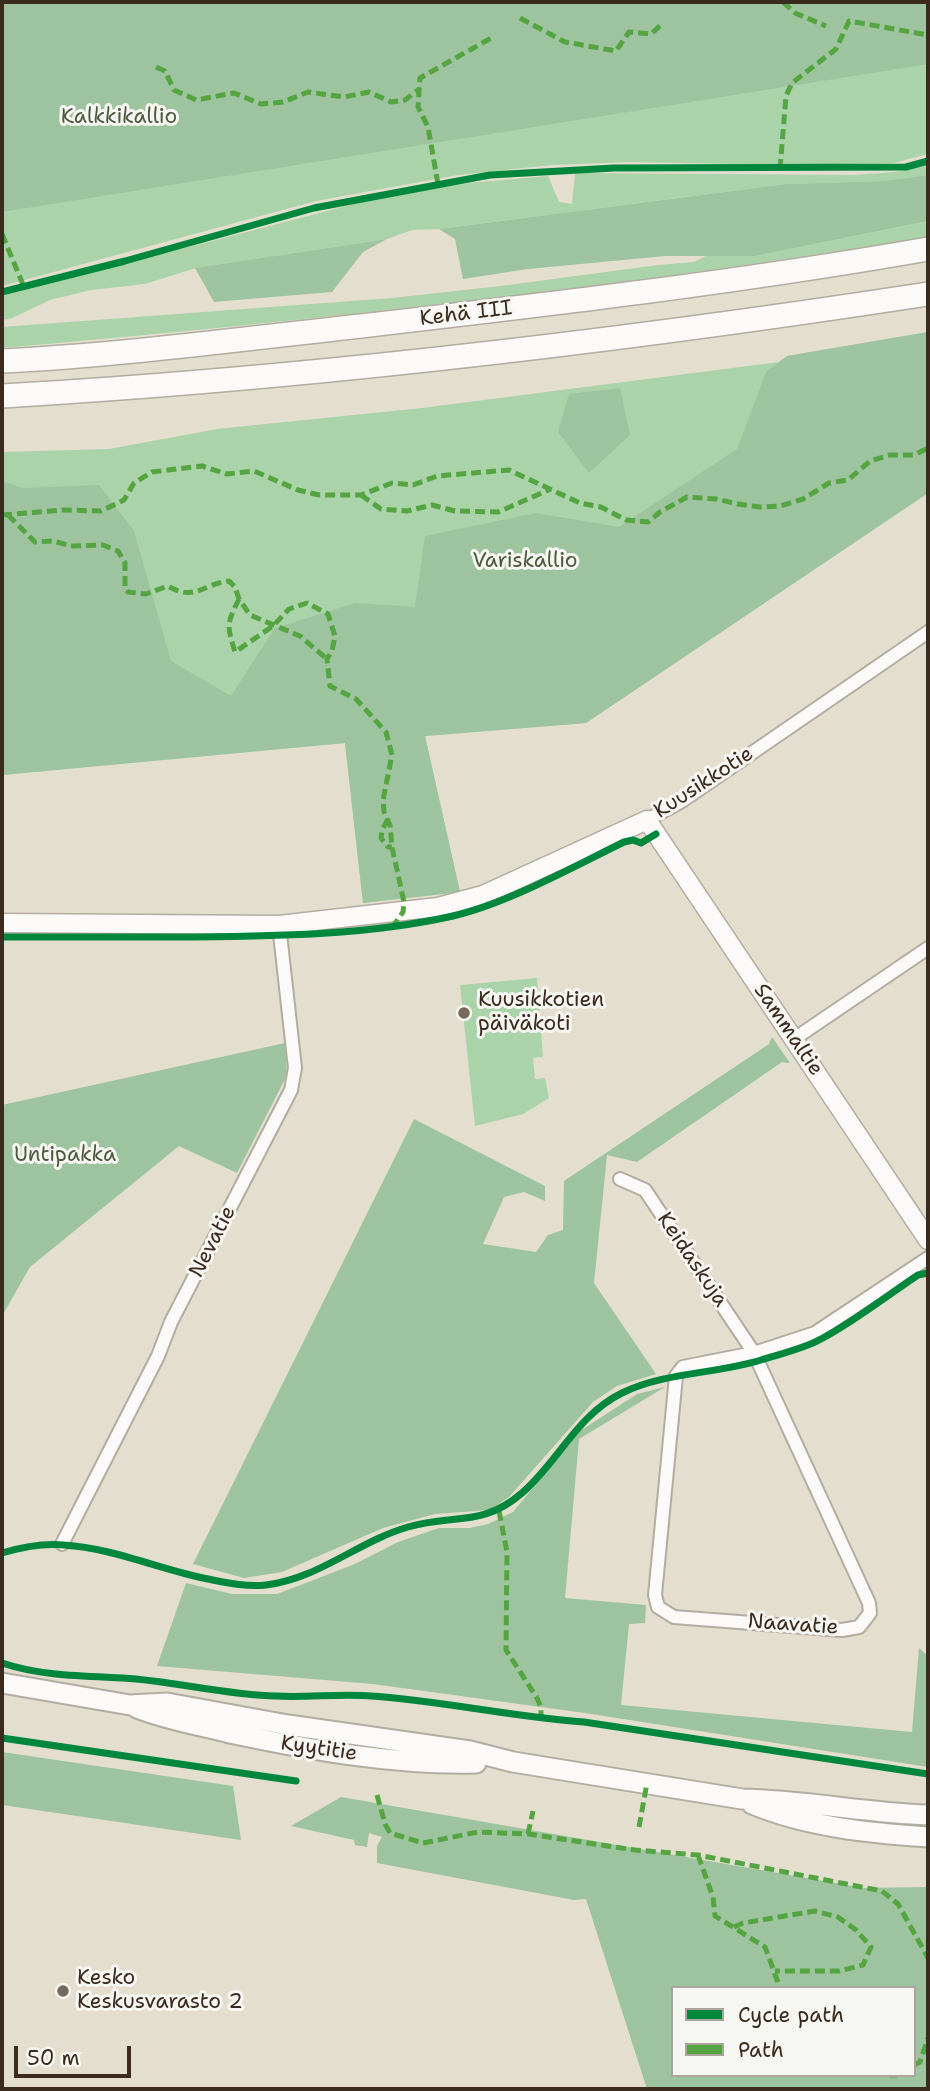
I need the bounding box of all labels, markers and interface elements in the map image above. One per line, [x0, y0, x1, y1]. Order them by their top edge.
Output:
park label: Kalkkikallio [61, 105, 177, 131]
street label: Kehä III [418, 296, 514, 332]
park label: Variskallio [472, 549, 578, 575]
street label: Kuusikkotie [650, 742, 758, 824]
street label: Sammaltie [748, 979, 828, 1081]
place label: Kuusikkotien päiväkoti [478, 988, 604, 1038]
marker: Kuusikkotien päiväkoti [456, 1005, 472, 1021]
park label: Untipakka [14, 1143, 116, 1169]
street label: Nevatie [184, 1202, 242, 1282]
street label: Keidaskuja [651, 1208, 733, 1312]
street label: Naavatie [747, 1609, 839, 1641]
street label: Kyytitie [279, 1731, 359, 1767]
place label: Kesko Keskusvarasto 2 [77, 1966, 243, 2016]
marker: Kesko Keskusvarasto 2 [55, 1983, 71, 1999]
legend [671, 1986, 916, 2077]
text: Cycle path [738, 2001, 844, 2029]
scale bar [18, 2032, 135, 2076]
text: Path [738, 2036, 784, 2064]
text: 50 m [27, 2044, 80, 2072]

